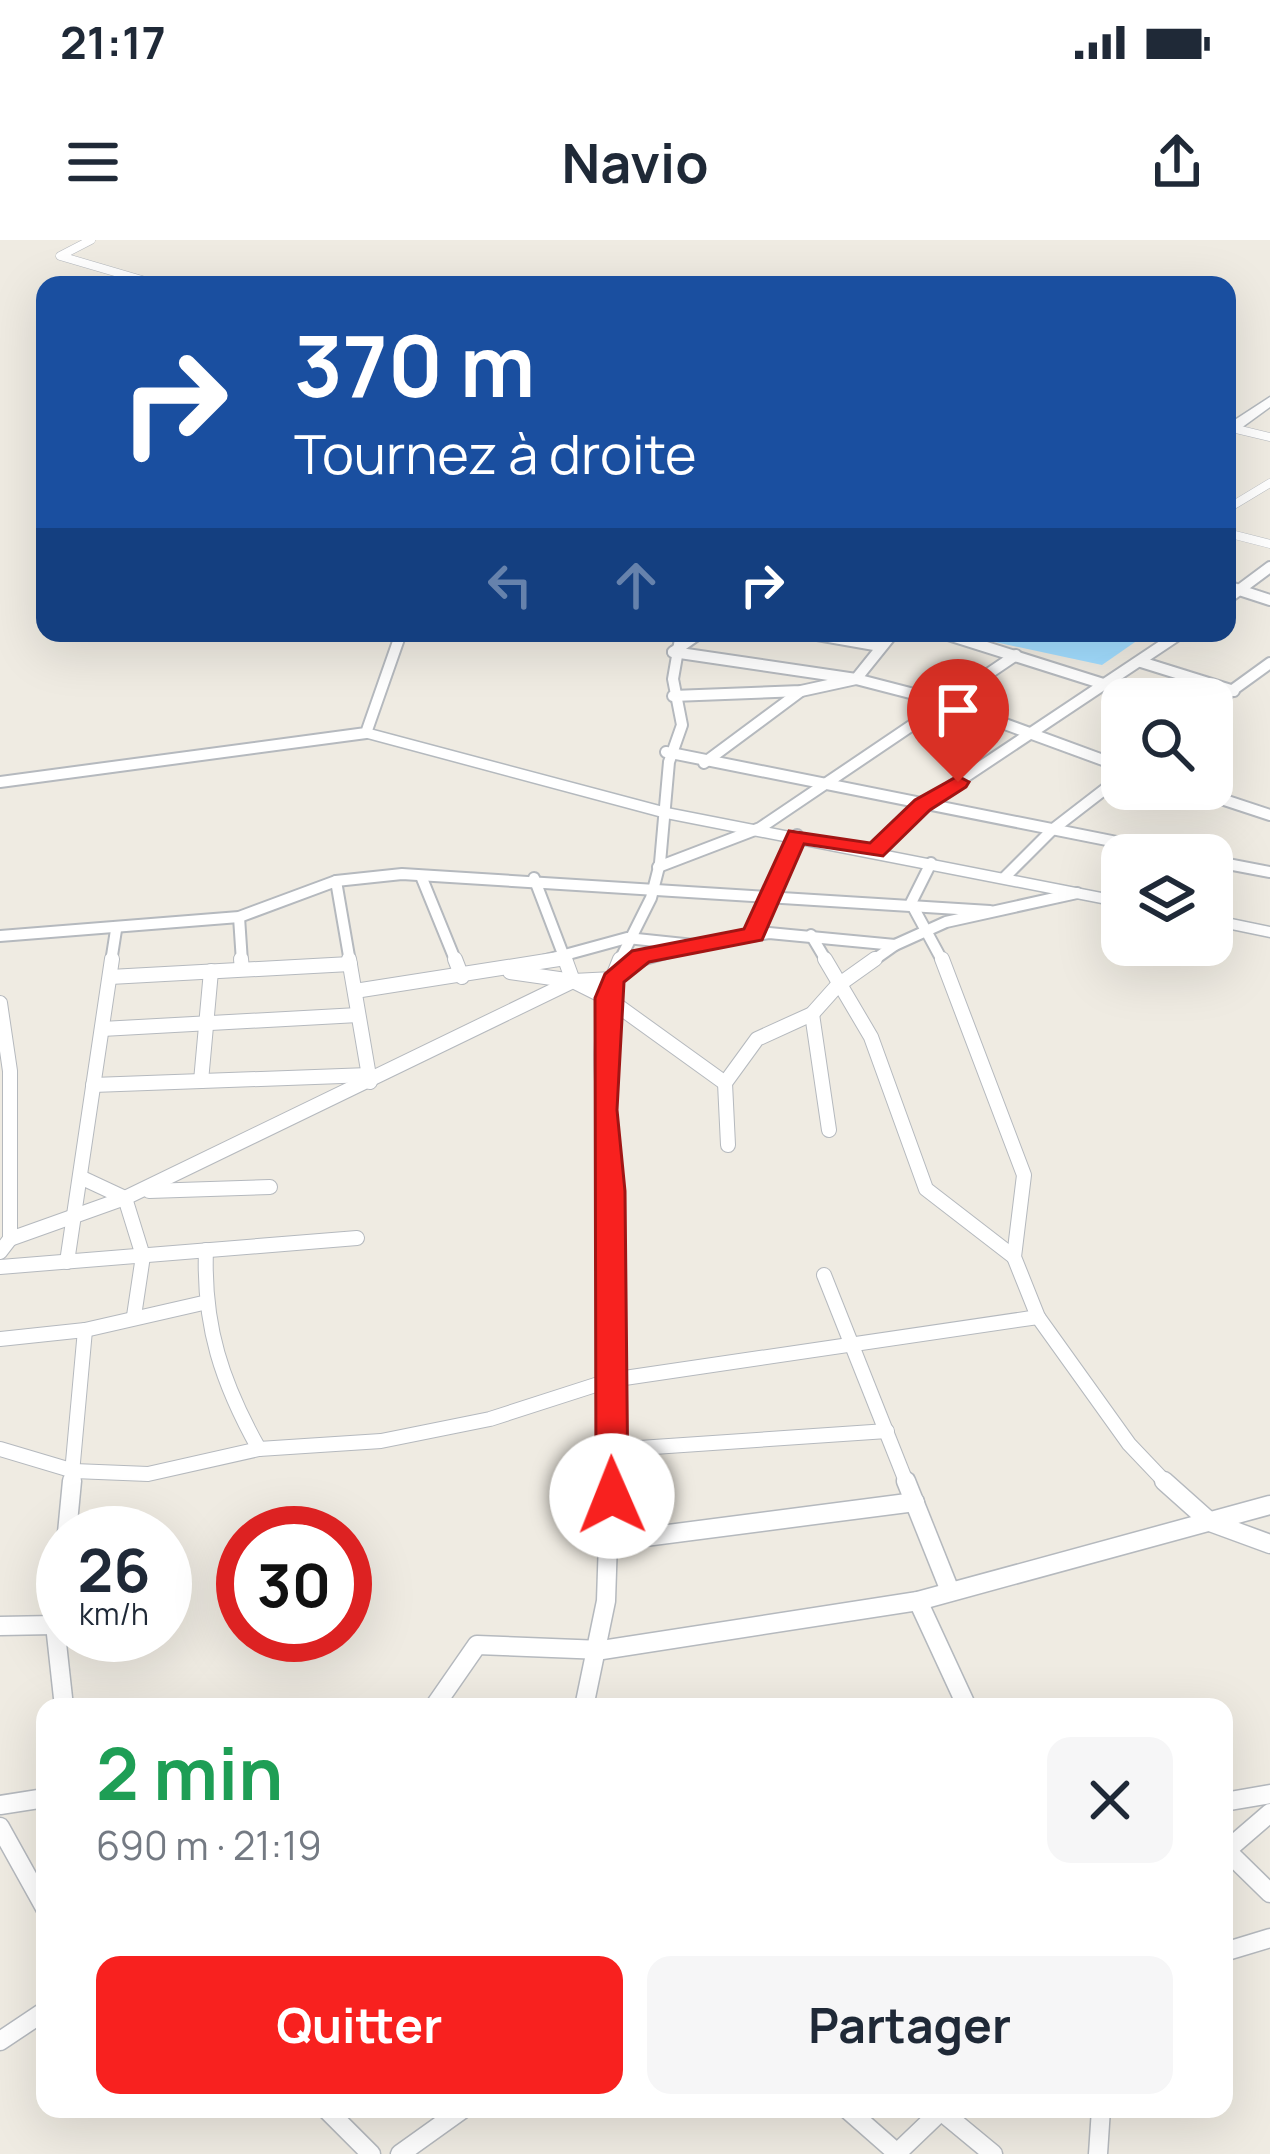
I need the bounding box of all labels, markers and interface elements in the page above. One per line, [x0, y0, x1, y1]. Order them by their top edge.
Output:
text: 21:17 [60, 11, 166, 73]
text: Navio [561, 125, 709, 199]
icon: menu [60, 129, 126, 195]
icon: share [1144, 129, 1210, 195]
text: 370 m [294, 307, 535, 422]
icon: right [96, 324, 252, 480]
text: Tournez à droite [294, 416, 697, 490]
icon: left [477, 552, 543, 618]
icon: ahead [603, 552, 669, 618]
icon: right [729, 552, 795, 618]
pin [907, 659, 1009, 782]
icon: arrive [925, 677, 991, 743]
map controls [1101, 678, 1233, 966]
button: search [1101, 678, 1233, 810]
button: layers [1101, 834, 1233, 966]
position arrow [549, 1433, 675, 1559]
speed limit sign: 30 [216, 1506, 372, 1662]
text: 26 [77, 1528, 151, 1610]
text: km/h [79, 1593, 149, 1634]
text: 2 min [96, 1723, 283, 1822]
button: close [1047, 1737, 1173, 1863]
text: 690 m · 21:19 [96, 1818, 322, 1872]
button: Quitter [96, 1956, 623, 2094]
button: Partager [647, 1956, 1173, 2094]

